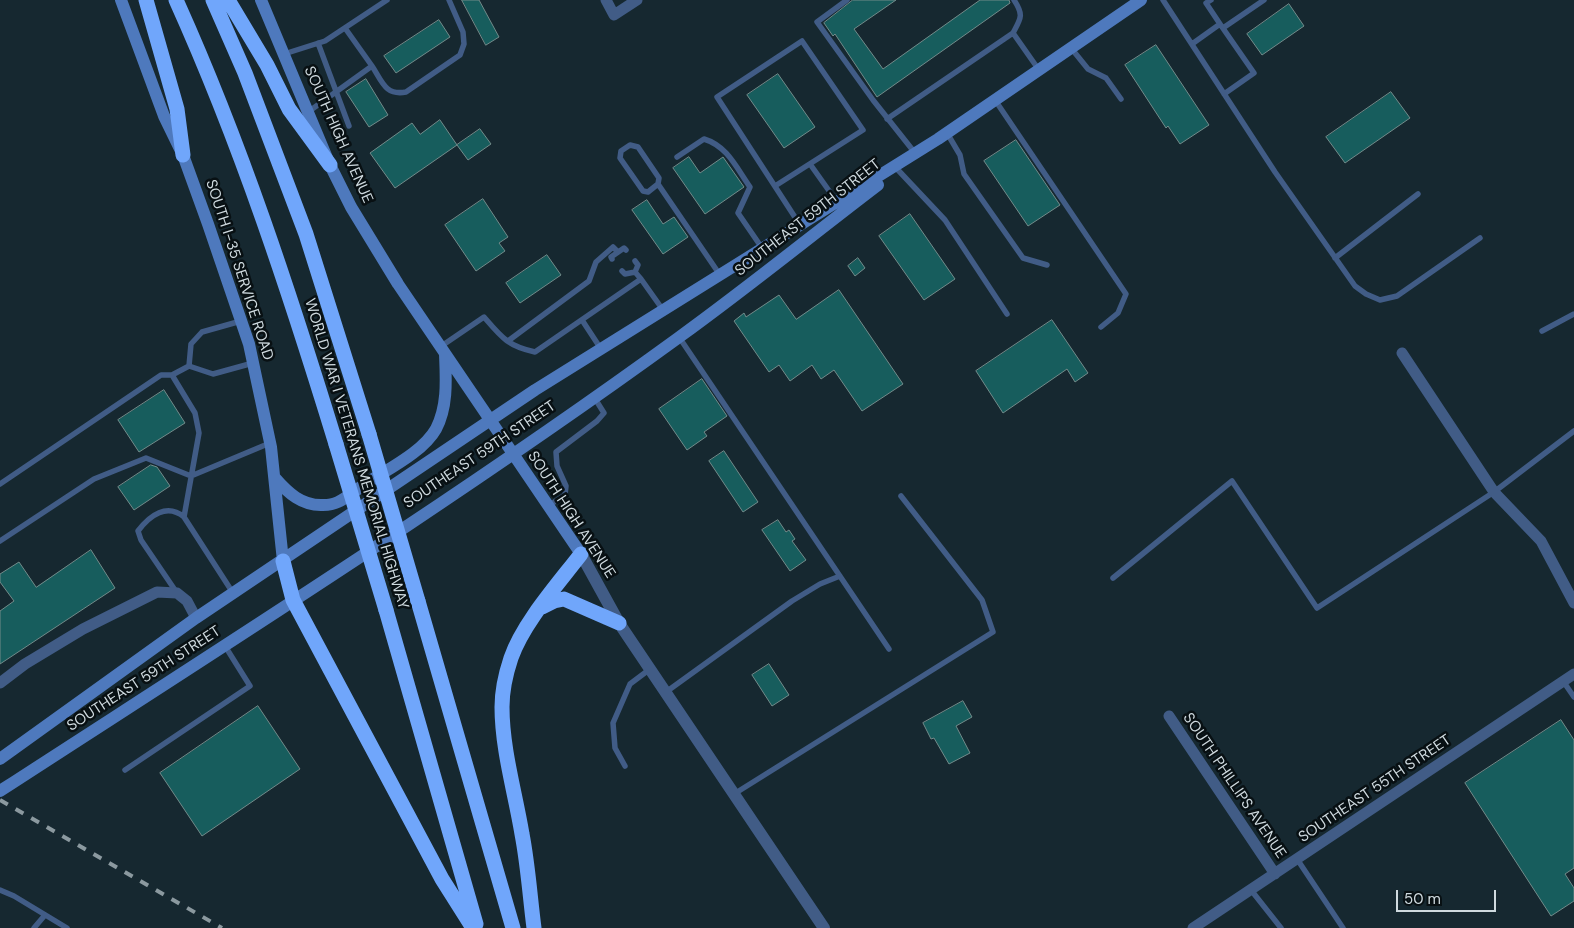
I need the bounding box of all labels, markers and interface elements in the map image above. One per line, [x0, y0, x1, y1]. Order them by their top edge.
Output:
street label: SOUTH HIGH AVENUE [300, 64, 376, 206]
street label: SOUTHEAST 59TH STREET [732, 156, 884, 280]
street label: SOUTH I-35 SERVICE ROAD [201, 177, 277, 363]
street label: WORLD WAR I VETERANS MEMORIAL HIGHWAY [300, 296, 412, 612]
street label: SOUTHEAST 59TH STREET [401, 397, 559, 513]
street label: SOUTH HIGH AVENUE [523, 448, 619, 582]
street label: SOUTHEAST 59TH STREET [64, 623, 224, 735]
street label: SOUTH PHILLIPS AVENUE [1179, 710, 1289, 862]
street label: SOUTHEAST 55TH STREET [1295, 731, 1455, 847]
scale bar [1399, 880, 1499, 912]
text: 50 m [1404, 889, 1441, 909]

